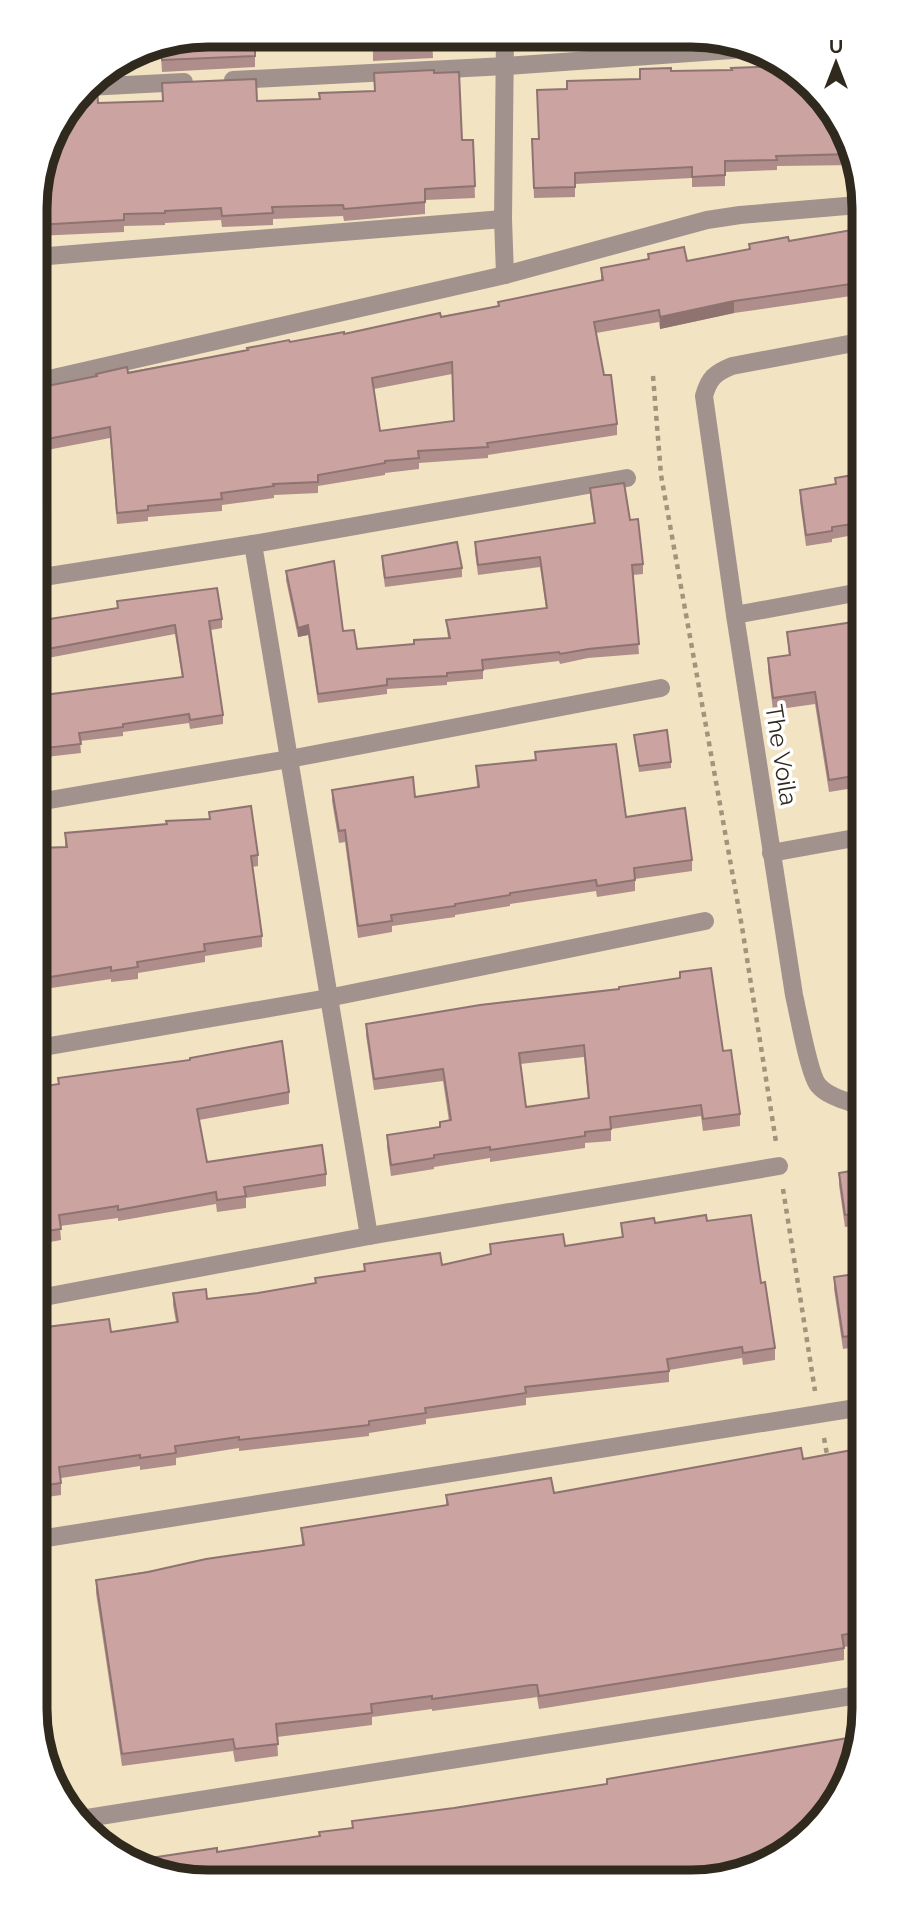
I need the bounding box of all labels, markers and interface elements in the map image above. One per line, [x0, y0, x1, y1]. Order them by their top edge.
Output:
north arrow [801, 28, 871, 98]
text: U [829, 35, 843, 57]
street label: The Voila [759, 702, 804, 807]

